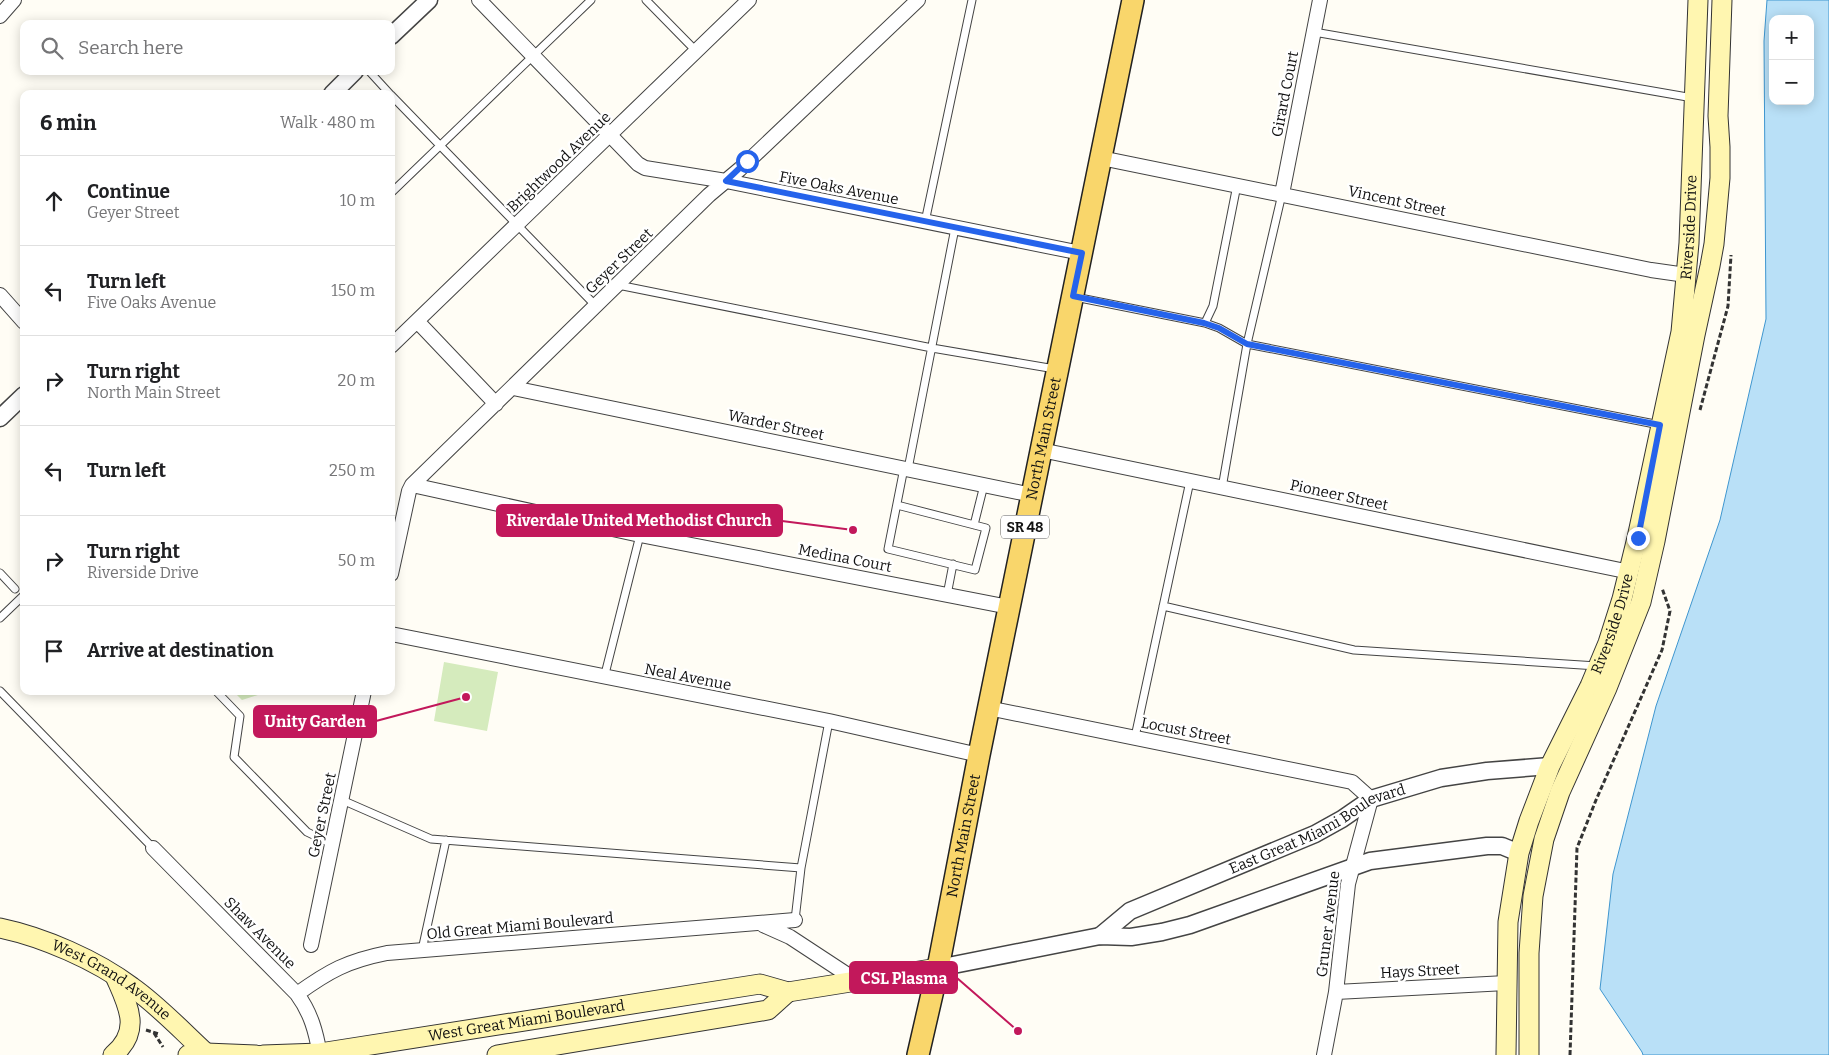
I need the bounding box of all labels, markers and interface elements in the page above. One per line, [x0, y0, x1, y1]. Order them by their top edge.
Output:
map controls [1769, 15, 1814, 105]
button: + [1769, 15, 1814, 60]
search box [20, 20, 395, 75]
icon: search [38, 34, 66, 62]
text: Search here [78, 36, 183, 59]
street label: Girard Court [1268, 49, 1302, 139]
button: − [1769, 60, 1814, 105]
street label: Brightwood Avenue [504, 108, 614, 216]
text: 6 min [40, 110, 96, 136]
text: Walk · 480 m [280, 113, 375, 132]
route start [736, 150, 759, 173]
street label: Five Oaks Avenue [778, 168, 900, 208]
street label: Riverside Drive [1677, 175, 1701, 280]
text: Continue [87, 180, 170, 203]
street label: Vincent Street [1346, 182, 1448, 220]
icon: ahead [40, 187, 68, 215]
text: 10 m [340, 191, 375, 210]
text: Geyer Street [87, 203, 179, 222]
street label: Geyer Street [582, 224, 657, 298]
text: Turn left [87, 270, 166, 293]
icon: left [40, 277, 68, 305]
text: 150 m [331, 281, 375, 300]
text: Five Oaks Avenue [87, 293, 216, 312]
text: Turn right [87, 360, 180, 383]
icon: right [40, 367, 68, 395]
text: 20 m [338, 371, 375, 390]
street label: North Main Street [1022, 375, 1065, 502]
text: North Main Street [87, 383, 220, 402]
street label: Warder Street [726, 406, 826, 444]
icon: left [40, 457, 68, 485]
text: Turn left [87, 459, 166, 482]
text: 250 m [329, 461, 375, 480]
street label: Pioneer Street [1288, 476, 1390, 514]
callout: Riverdale United Methodist Church [497, 505, 782, 536]
text: Riverdale United Methodist Church [506, 511, 772, 530]
road number: SR 48 [1001, 516, 1049, 538]
route end [1627, 527, 1650, 550]
text: Turn right [87, 540, 180, 563]
street label: Medina Court [797, 540, 894, 576]
icon: right [40, 547, 68, 575]
text: 50 m [338, 551, 375, 570]
text: Riverside Drive [87, 563, 199, 582]
street label: Riverside Drive [1587, 572, 1637, 677]
icon: arrive [40, 637, 68, 665]
text: Arrive at destination [87, 639, 274, 662]
street label: Neal Avenue [643, 660, 733, 694]
callout: Unity Garden [254, 706, 376, 737]
text: Unity Garden [264, 712, 366, 731]
street label: Locust Street [1139, 713, 1233, 749]
street label: Geyer Street [304, 770, 340, 859]
street label: North Main Street [943, 772, 984, 899]
street label: East Great Miami Boulevard [1226, 780, 1407, 878]
street label: Gruner Avenue [1313, 870, 1343, 978]
street label: Shaw Avenue [220, 893, 300, 973]
street label: Old Great Miami Boulevard [426, 909, 614, 943]
street label: West Grand Avenue [49, 936, 174, 1024]
street label: Hays Street [1380, 960, 1461, 982]
callout: CSL Plasma [850, 962, 957, 993]
text: CSL Plasma [861, 969, 947, 988]
street label: West Great Miami Boulevard [427, 996, 626, 1045]

